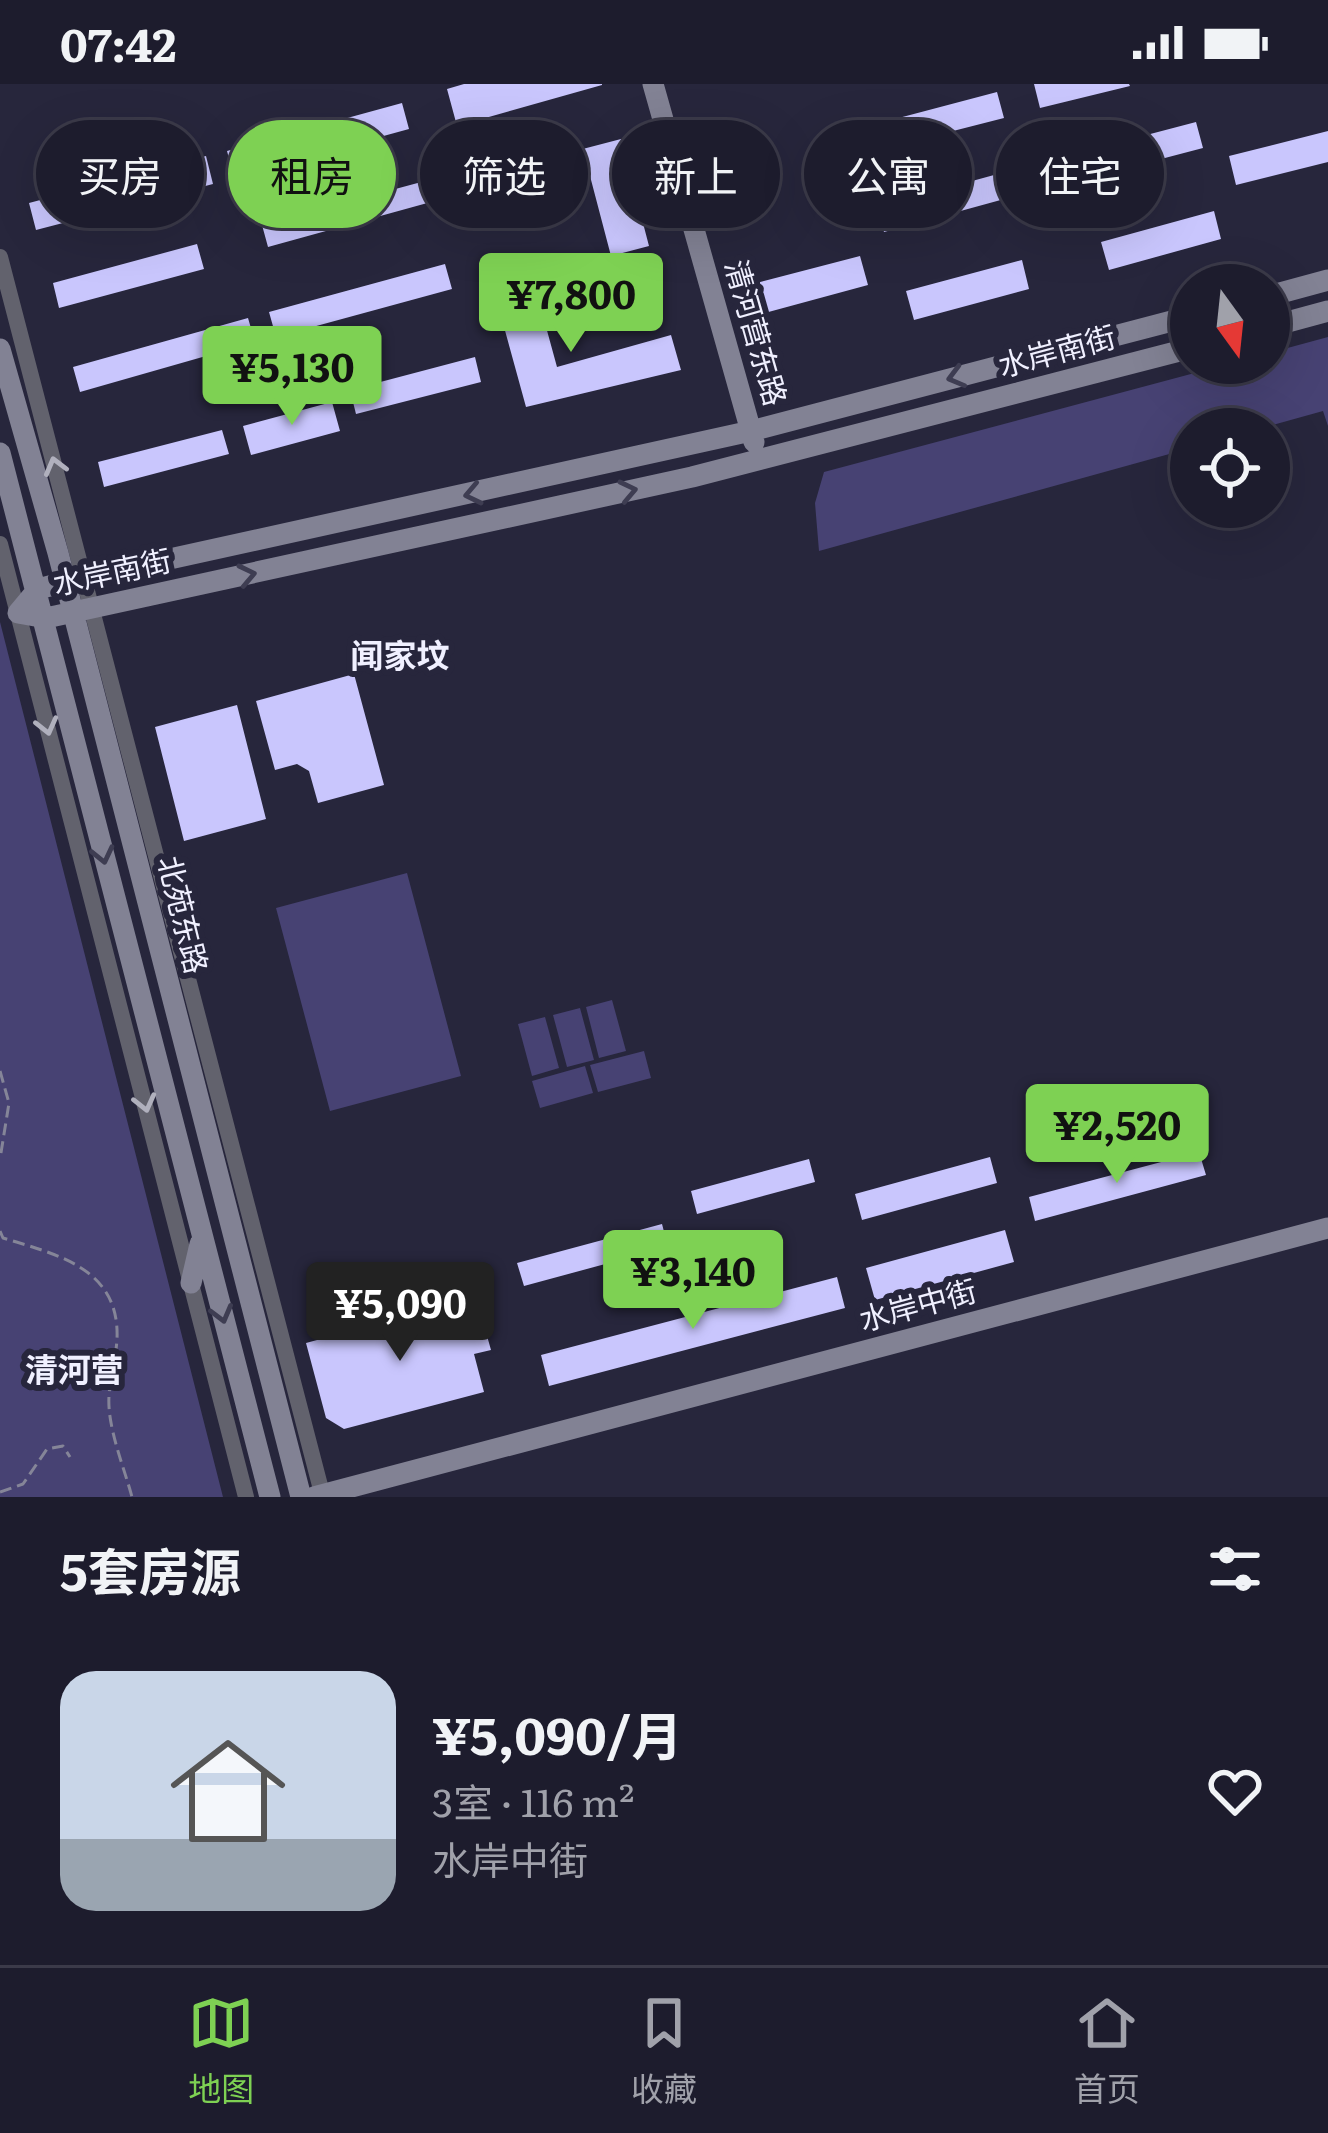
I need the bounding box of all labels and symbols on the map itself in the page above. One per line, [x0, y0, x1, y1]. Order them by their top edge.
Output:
pin: ¥7,800 [473, 253, 669, 355]
street label: 清河营东路 [716, 254, 800, 410]
north arrow [1170, 264, 1290, 384]
street label: 水岸南街 [993, 312, 1120, 386]
pin: ¥5,130 [194, 326, 390, 428]
one-way arrow [946, 363, 967, 388]
one-way arrow [44, 456, 69, 476]
one-way arrow [618, 479, 638, 504]
one-way arrow [463, 480, 483, 505]
street label: 水岸南街 [48, 536, 175, 604]
one-way arrow [237, 563, 257, 588]
district label: 闻家坟 [351, 629, 450, 678]
one-way arrow [33, 715, 58, 735]
one-way arrow [89, 844, 114, 864]
street label: 北苑东路 [149, 851, 221, 978]
pin: ¥2,520 [1019, 1084, 1215, 1186]
one-way arrow [130, 1093, 155, 1113]
pin: ¥3,140 [595, 1230, 791, 1332]
pin: ¥5,090 [302, 1262, 498, 1364]
street label: 水岸中街 [854, 1266, 981, 1340]
one-way arrow [207, 1303, 232, 1323]
district label: 清河营 [25, 1343, 124, 1392]

